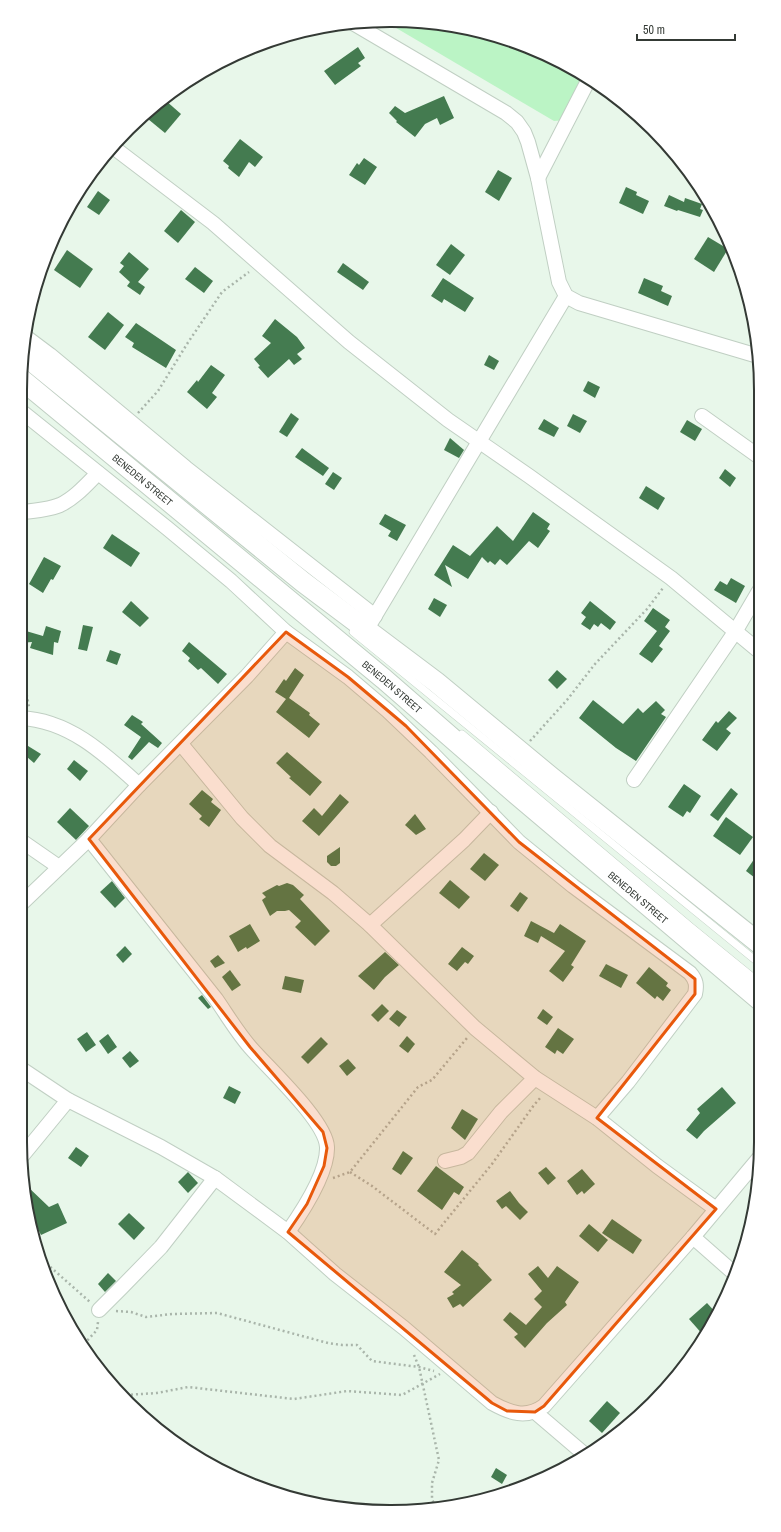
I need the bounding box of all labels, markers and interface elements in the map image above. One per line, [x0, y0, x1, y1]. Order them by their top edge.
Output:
scale bar [637, 16, 735, 42]
text: 50 m [643, 22, 665, 38]
street label: BENEDEN STREET [110, 451, 175, 509]
street label: BENEDEN STREET [359, 658, 424, 716]
street label: BENEDEN STREET [605, 869, 671, 927]

